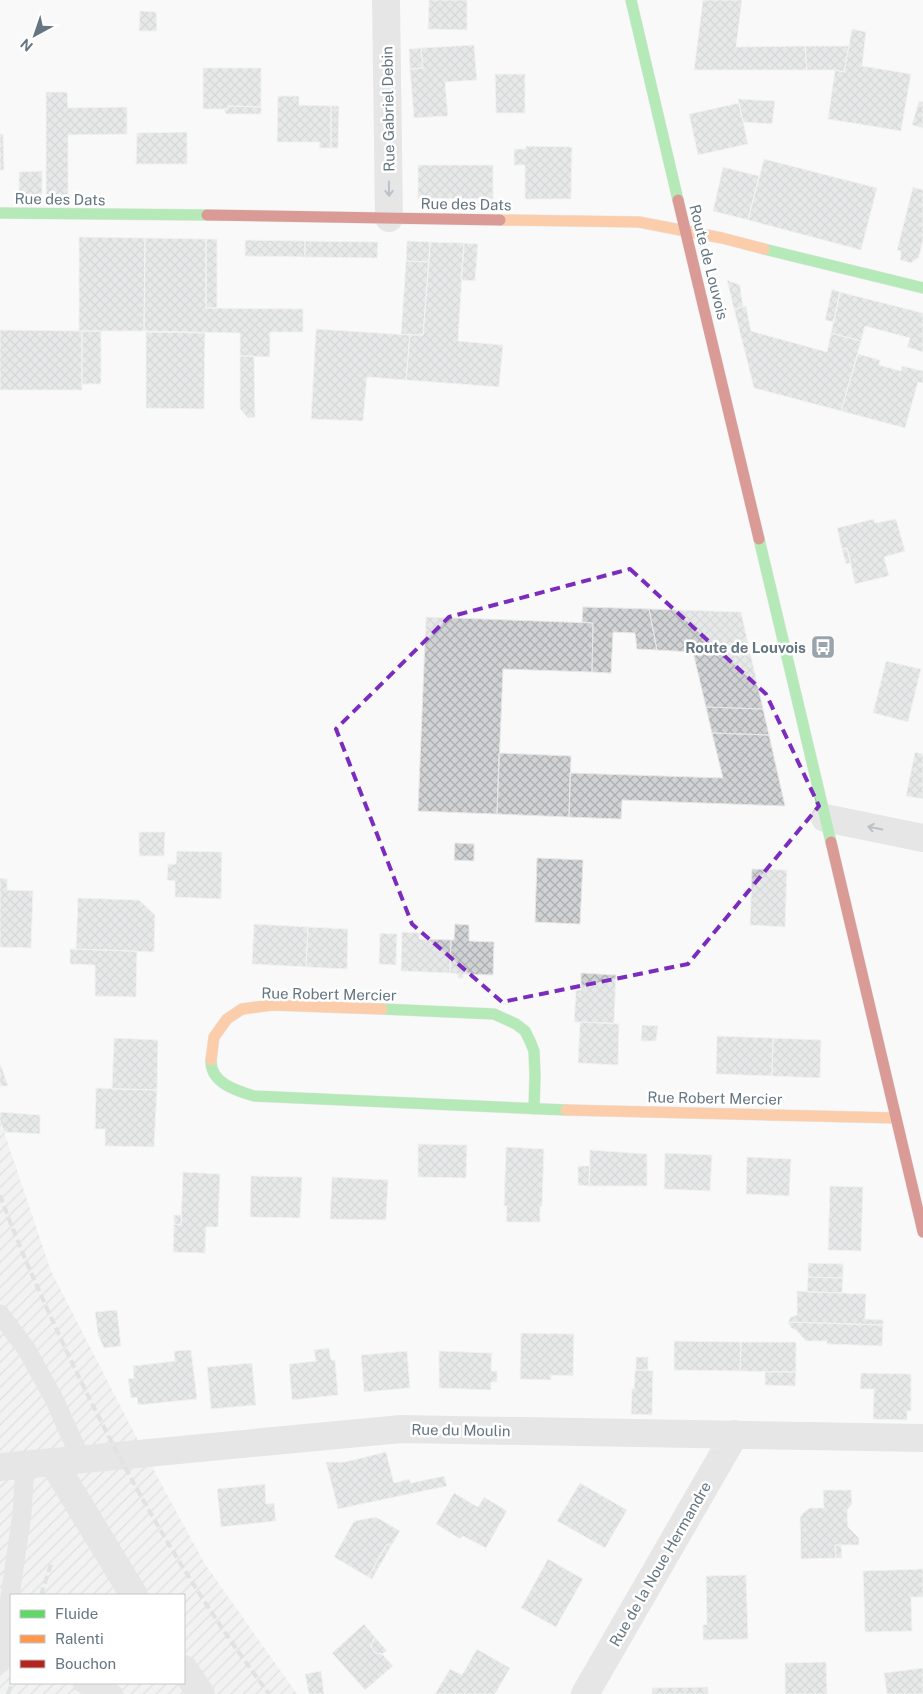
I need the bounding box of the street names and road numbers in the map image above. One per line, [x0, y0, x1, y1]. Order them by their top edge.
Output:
street label: Rue Gabriel Debin [378, 46, 398, 172]
street label: Rue des Dats [14, 190, 106, 208]
street label: Rue des Dats [420, 195, 512, 213]
street label: Route de Louvois [686, 203, 732, 321]
street label: Rue Robert Mercier [261, 984, 397, 1004]
street label: Rue Robert Mercier [647, 1088, 783, 1108]
street label: Rue du Moulin [411, 1421, 511, 1439]
street label: Rue de la Noue Hermandre [606, 1479, 714, 1649]

